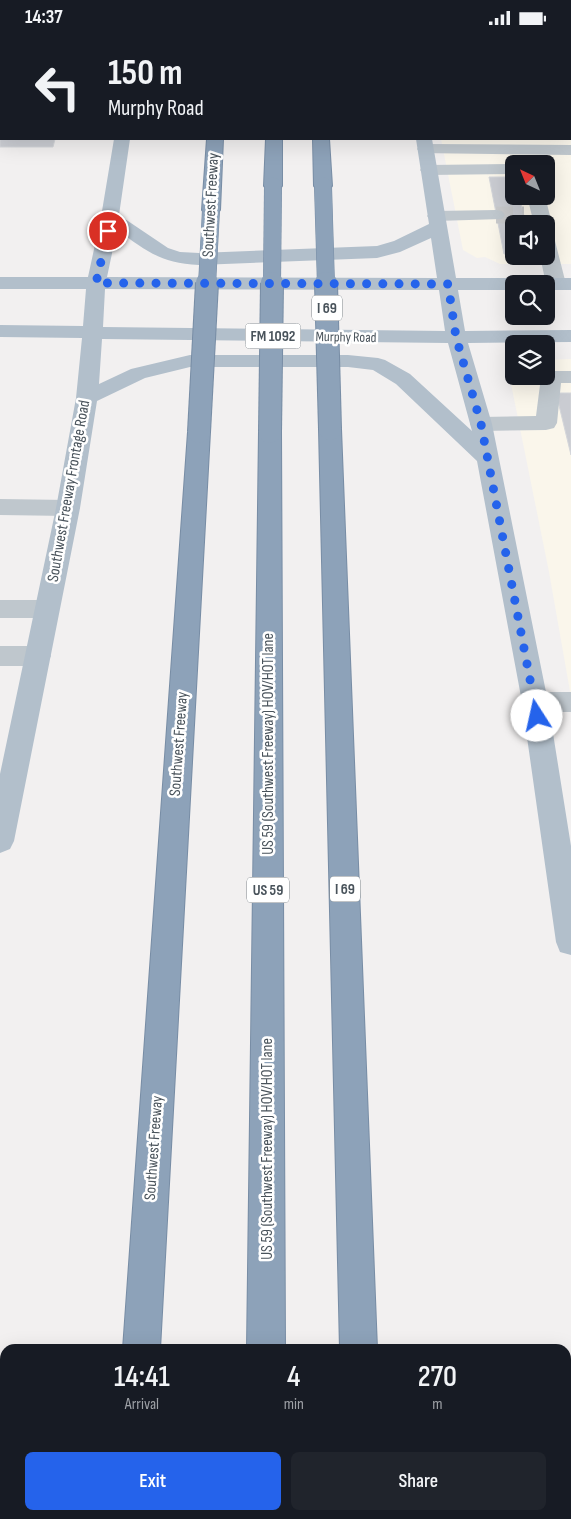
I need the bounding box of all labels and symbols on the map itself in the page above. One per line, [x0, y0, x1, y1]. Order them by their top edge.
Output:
street label: Southwest Freeway [199, 152, 223, 258]
north arrow [505, 155, 555, 205]
pin [87, 210, 129, 252]
road number: I 69 [312, 295, 342, 321]
road number: FM 1092 [246, 323, 300, 349]
street label: Murphy Road [315, 328, 377, 346]
street label: Southwest Freeway Frontage Road [44, 399, 94, 583]
street label: US 59 (Southwest Freeway) HOV/HOT lane [259, 633, 278, 855]
position arrow [510, 689, 562, 741]
street label: Southwest Freeway [166, 691, 192, 797]
road number: US 59 [247, 877, 289, 903]
road number: I 69 [330, 877, 360, 901]
street label: US 59 (Southwest Freeway) HOV/HOT lane [258, 1038, 277, 1260]
street label: Southwest Freeway [141, 1095, 167, 1201]

